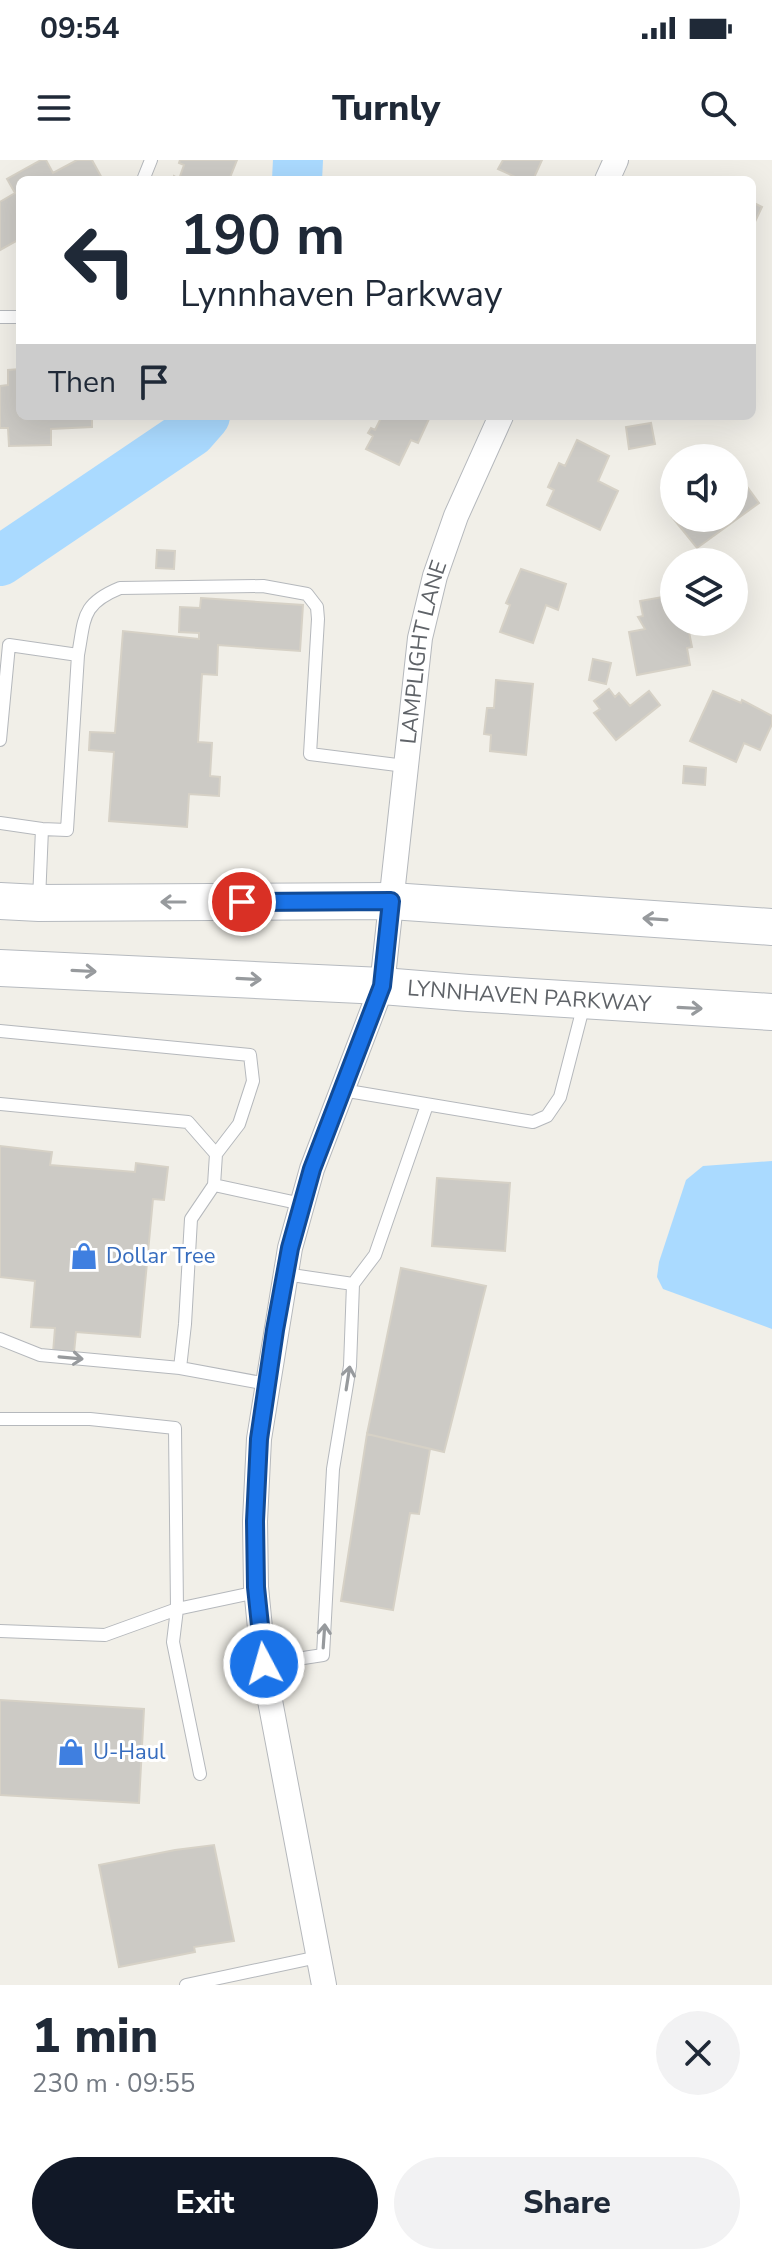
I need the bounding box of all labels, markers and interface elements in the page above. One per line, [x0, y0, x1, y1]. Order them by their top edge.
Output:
text: 09:54 [40, 8, 119, 49]
text: Turnly [332, 84, 440, 133]
icon: menu [32, 86, 76, 130]
icon: search [696, 86, 740, 130]
text: 190 m [180, 197, 345, 274]
icon: left [48, 208, 152, 312]
text: Lynnhaven Parkway [180, 270, 503, 319]
icon: arrive [132, 360, 176, 404]
text: Then [48, 362, 116, 403]
map controls [660, 444, 748, 636]
button: sound [660, 444, 748, 532]
button: layers [660, 548, 748, 636]
street label: LAMPLIGHT LANE [394, 556, 454, 746]
pin [208, 868, 276, 936]
icon: arrive [220, 880, 264, 924]
one-way arrow [160, 894, 187, 910]
one-way arrow [642, 911, 668, 926]
one-way arrow [70, 964, 97, 979]
one-way arrow [235, 972, 262, 987]
street label: LYNNHAVEN PARKWAY [406, 973, 653, 1019]
one-way arrow [676, 1001, 703, 1016]
shop icon: Dollar Tree [69, 1241, 99, 1271]
place label: Dollar Tree [106, 1241, 215, 1271]
one-way arrow [57, 1351, 84, 1366]
one-way arrow [341, 1366, 356, 1391]
position arrow [222, 1622, 306, 1706]
one-way arrow [317, 1623, 332, 1650]
shop icon: U-Haul [56, 1737, 86, 1767]
place label: U-Haul [93, 1737, 166, 1767]
text: 1 min [32, 2003, 158, 2069]
button: close [656, 2011, 740, 2095]
text: 230 m · 09:55 [32, 2066, 195, 2101]
button: Exit [32, 2157, 378, 2249]
button: Share [394, 2157, 740, 2249]

